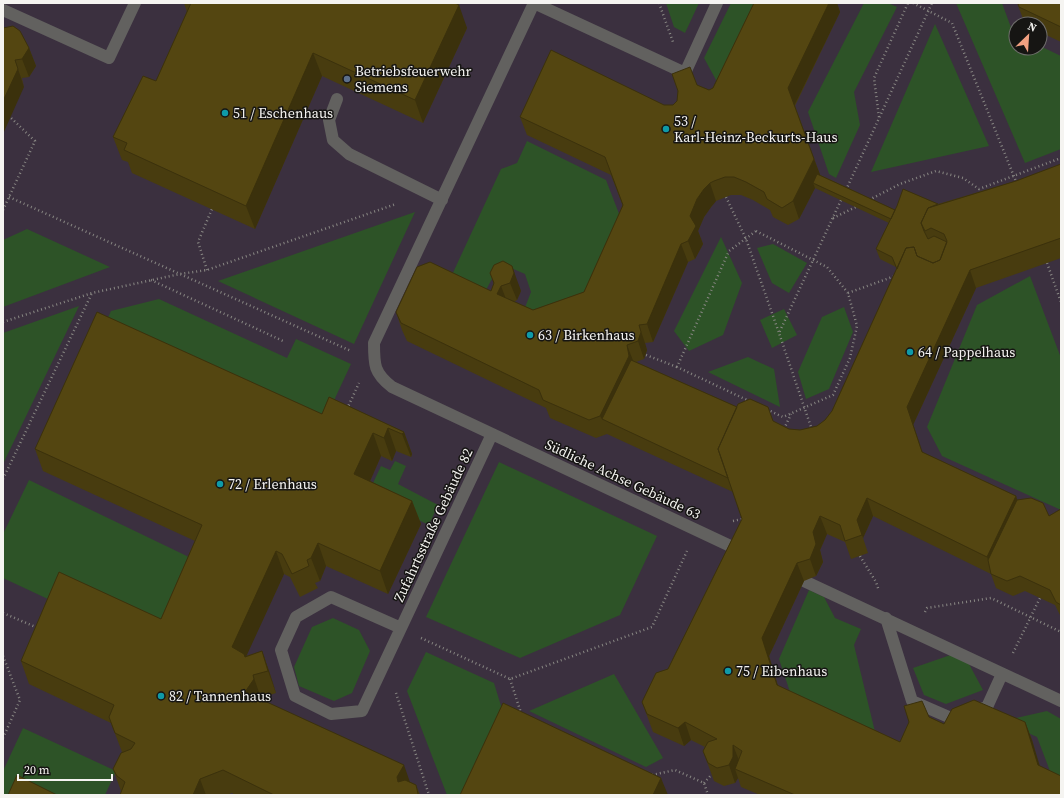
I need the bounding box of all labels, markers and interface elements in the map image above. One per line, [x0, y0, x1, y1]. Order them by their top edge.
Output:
north arrow [1008, 16, 1048, 56]
text: N [1025, 19, 1039, 36]
place label: Betriebsfeuerwehr Siemens [355, 61, 472, 97]
marker: Betriebsfeuerwehr Siemens [342, 74, 352, 84]
place label: 51 / Eschenhaus [233, 103, 333, 123]
marker: 51 / Eschenhaus [220, 108, 230, 118]
place label: 53 / Karl-Heinz-Beckurts-Haus [674, 111, 838, 147]
marker: 53 / Karl-Heinz-Beckurts-Haus [661, 124, 671, 134]
place label: 63 / Birkenhaus [538, 325, 635, 345]
marker: 63 / Birkenhaus [525, 330, 535, 340]
place label: 64 / Pappelhaus [918, 342, 1015, 362]
marker: 64 / Pappelhaus [905, 347, 915, 357]
street label: Südliche Achse Gebäude 63 [542, 434, 704, 524]
street label: Zufahrtsstraße Gebäude 82 [389, 445, 477, 605]
place label: 72 / Erlenhaus [228, 474, 317, 494]
marker: 72 / Erlenhaus [215, 479, 225, 489]
place label: 75 / Eibenhaus [736, 661, 827, 681]
marker: 75 / Eibenhaus [723, 666, 733, 676]
place label: 82 / Tannenhaus [169, 686, 271, 706]
marker: 82 / Tannenhaus [156, 691, 166, 701]
scale bar [18, 756, 112, 782]
text: 20 m [24, 762, 50, 778]

